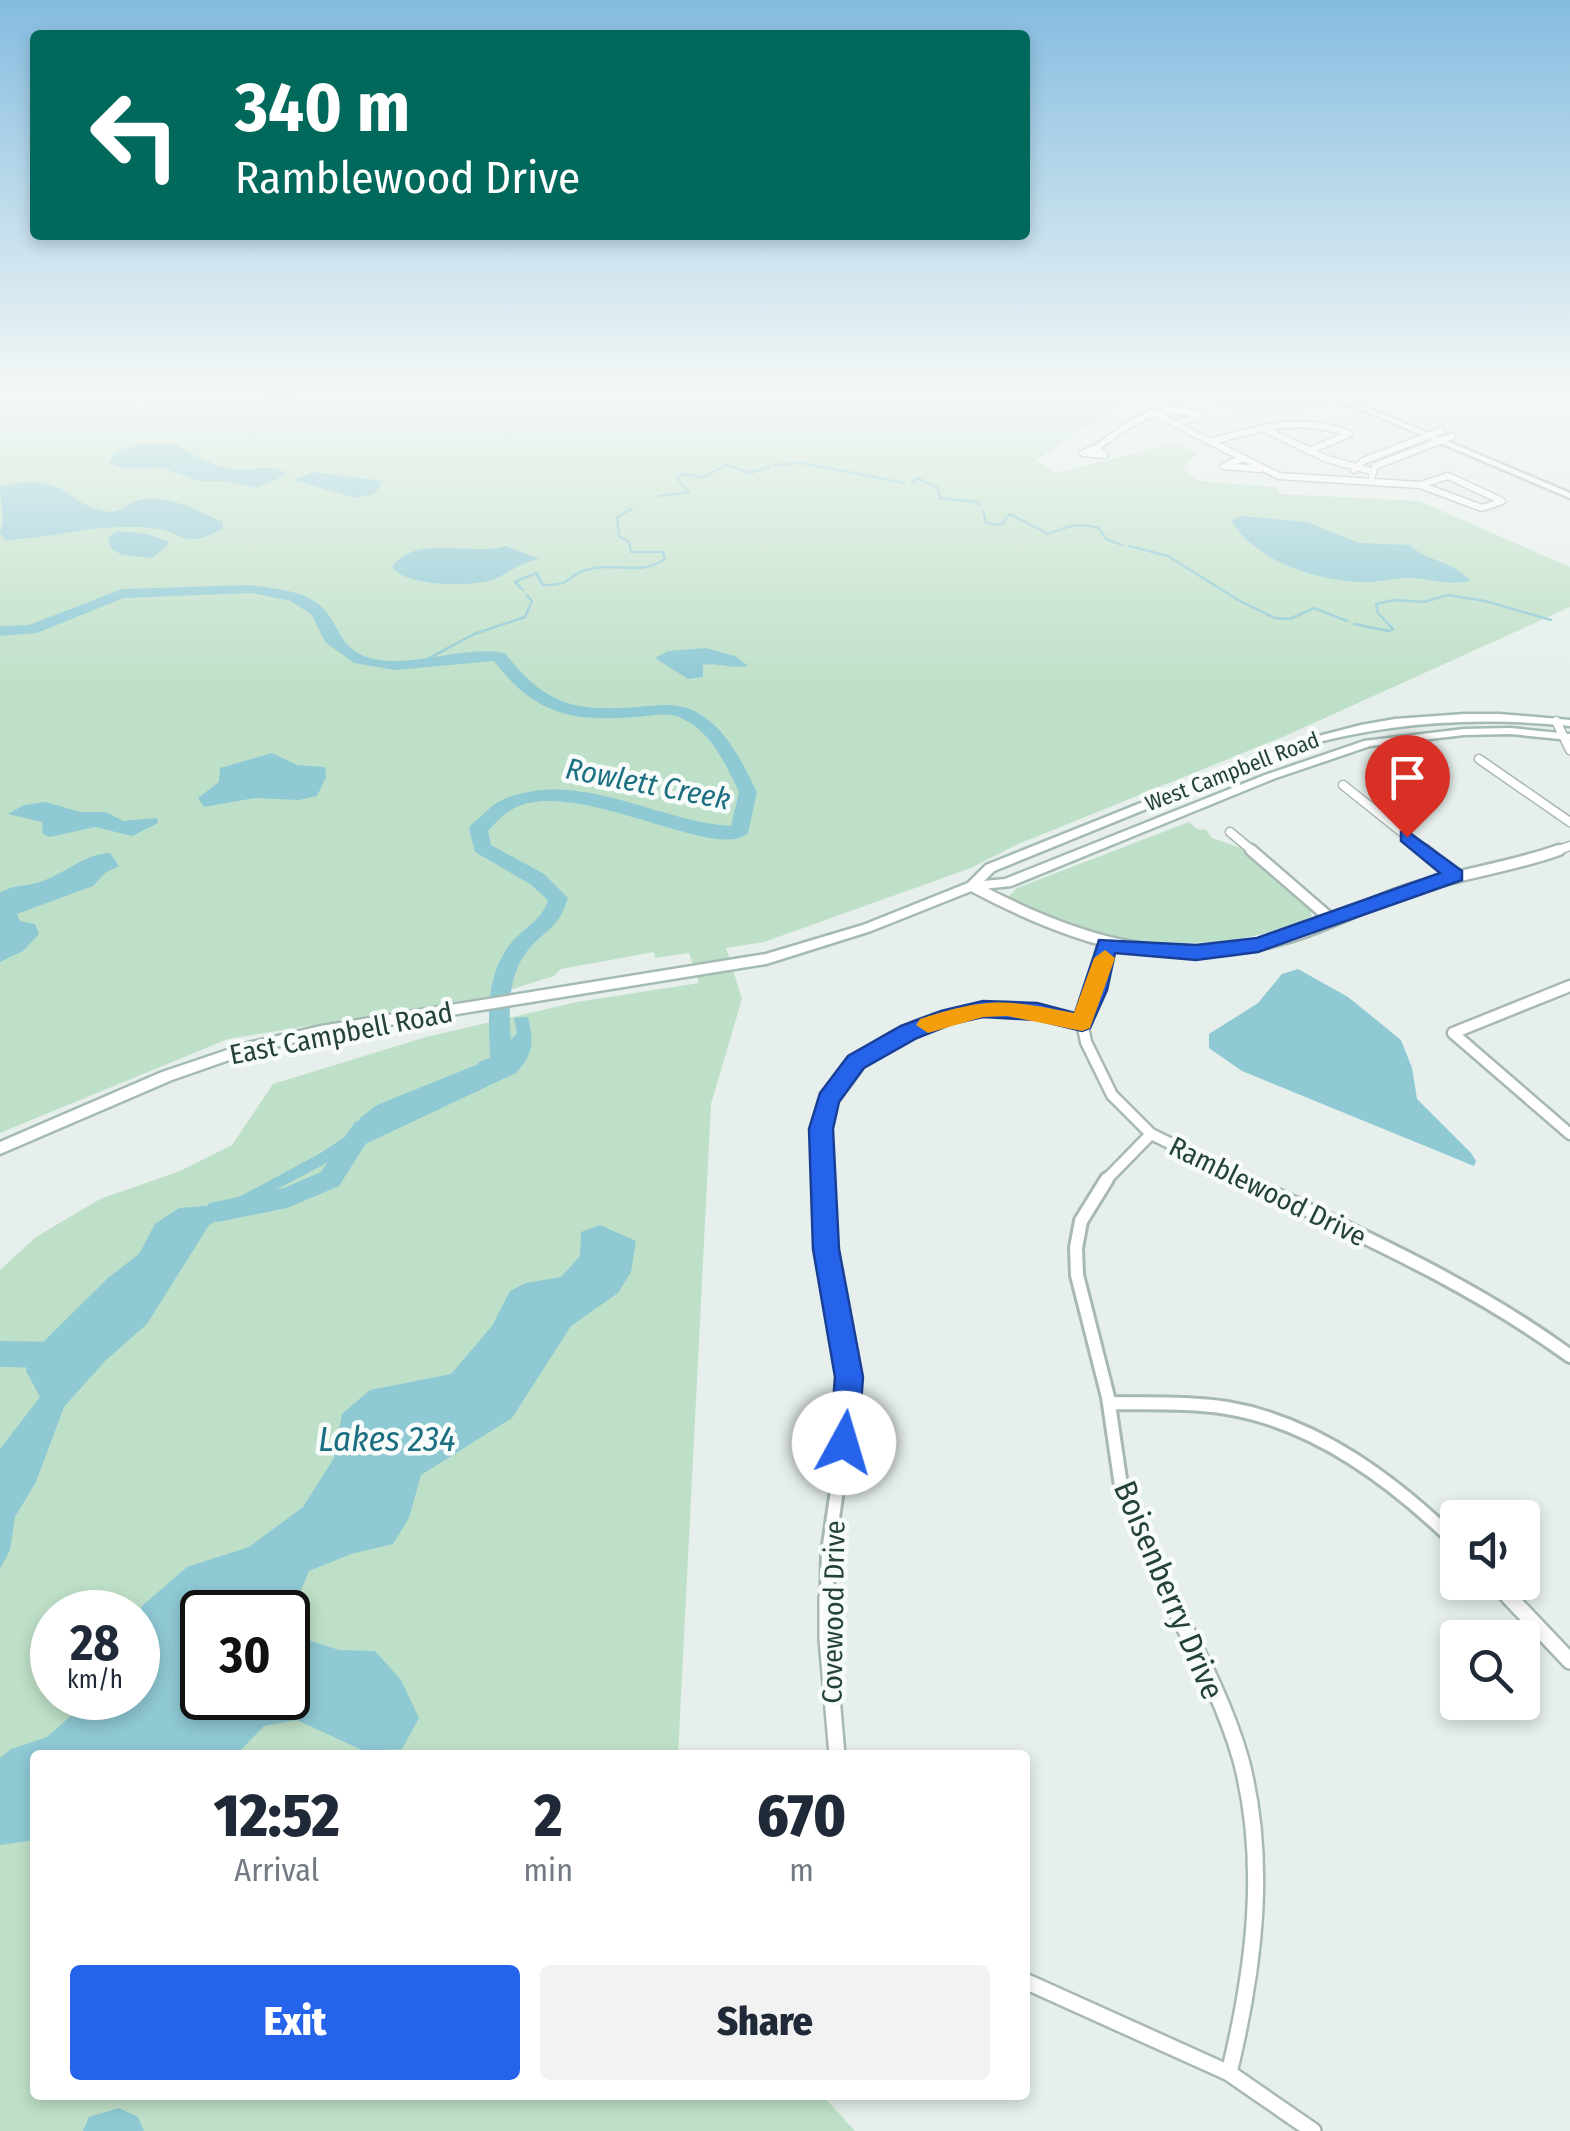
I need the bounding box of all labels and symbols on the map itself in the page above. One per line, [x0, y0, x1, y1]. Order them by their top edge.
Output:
street label: West Campbell Road [1141, 726, 1323, 817]
pin [1365, 735, 1450, 838]
water label: Rowlett Creek [563, 750, 733, 818]
street label: East Campbell Road [227, 996, 455, 1071]
street label: Ramblewood Drive [1164, 1130, 1372, 1253]
position arrow [792, 1391, 896, 1495]
water label: Lakes 234 [318, 1418, 456, 1460]
street label: Boisenberry Drive [1106, 1475, 1232, 1705]
street label: Covewood Drive [815, 1520, 852, 1704]
speed limit sign: 30 [180, 1590, 310, 1720]

